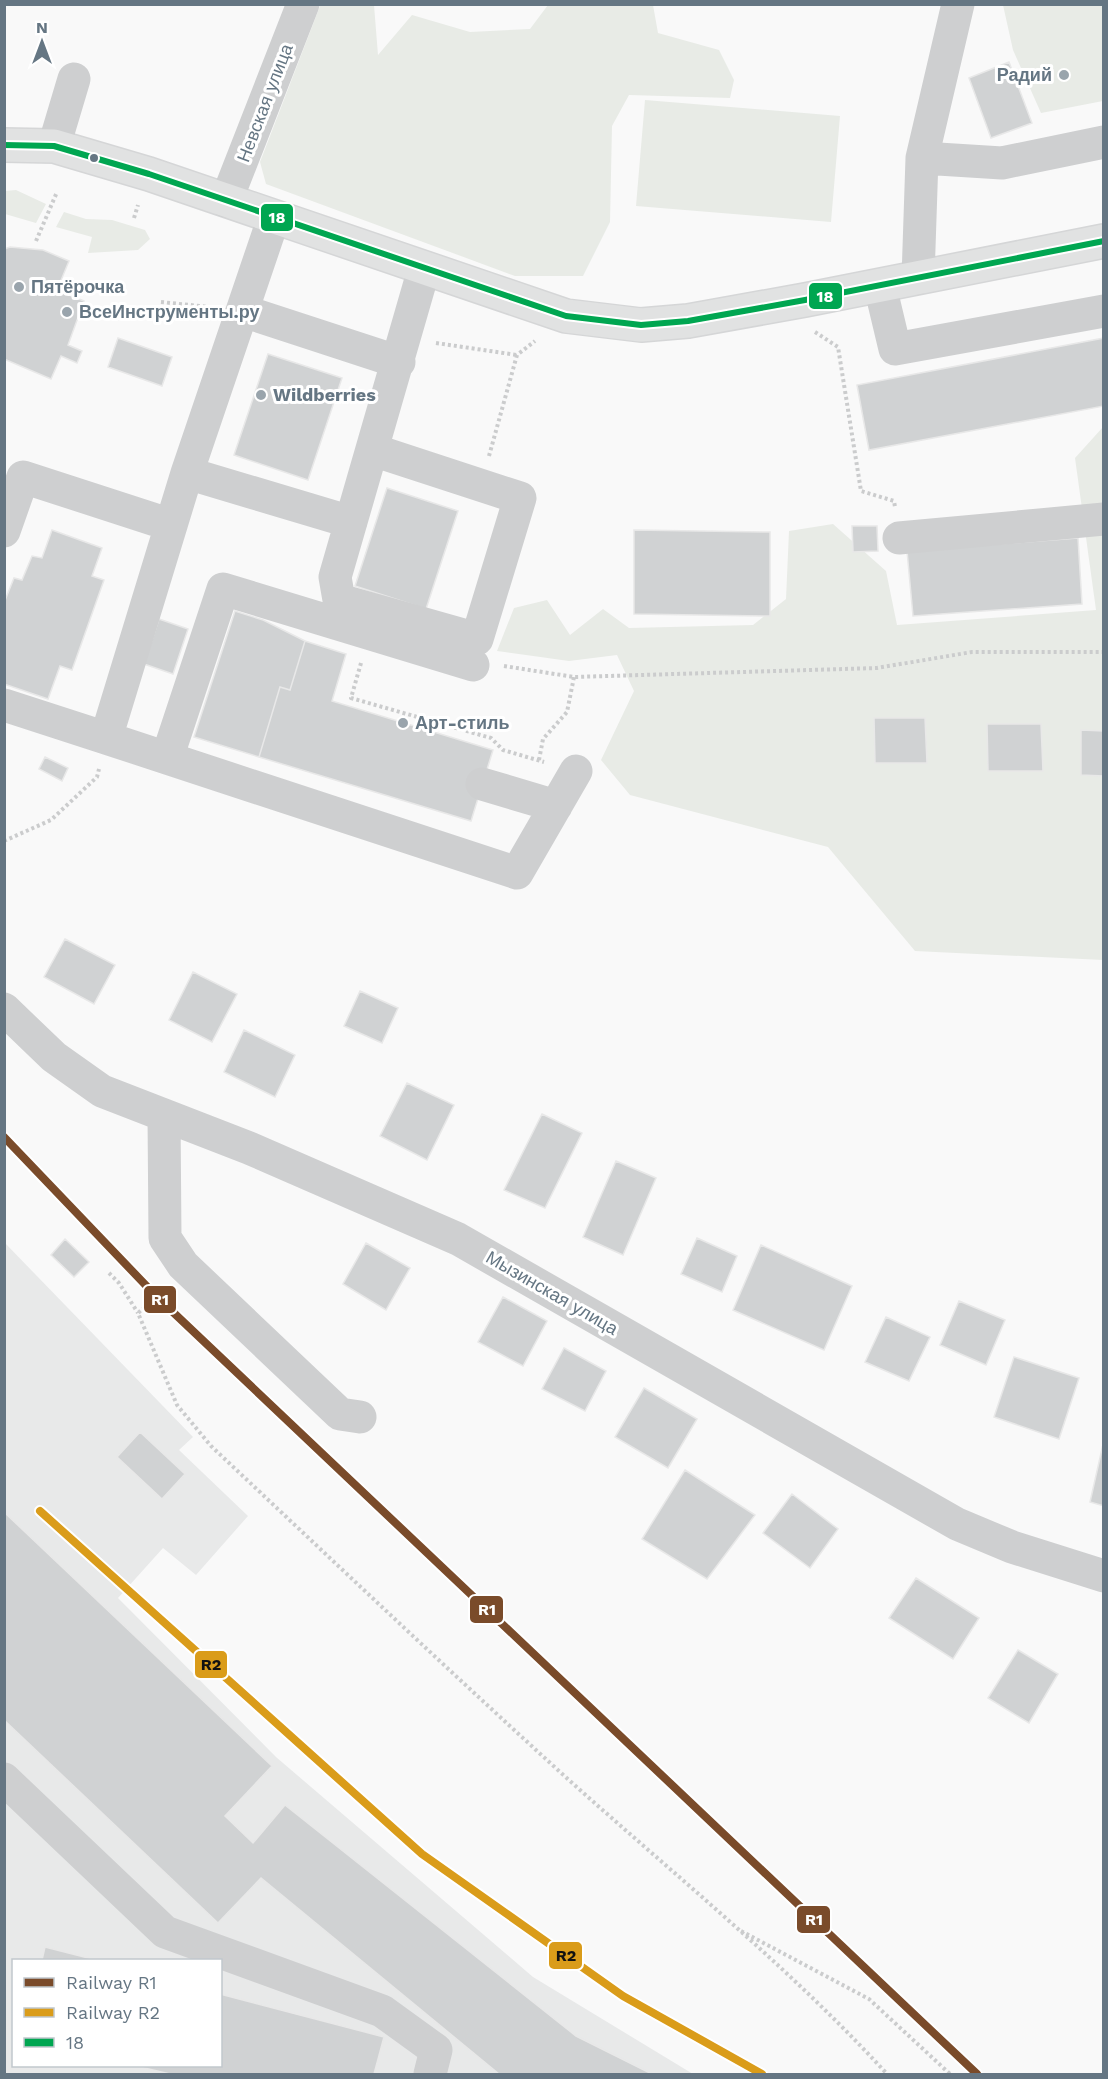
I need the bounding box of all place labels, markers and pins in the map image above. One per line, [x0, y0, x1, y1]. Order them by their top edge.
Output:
place label: Радий [997, 64, 1052, 85]
marker: Радий [1057, 68, 1071, 82]
unlabelled marker [88, 152, 100, 164]
place label: Пятёрочка [31, 276, 125, 297]
marker: Пятёрочка [12, 280, 26, 294]
place label: ВсеИнструменты.ру [79, 301, 260, 322]
marker: ВсеИнструменты.ру [60, 305, 74, 319]
place label: Wildberries [273, 384, 376, 405]
marker: Wildberries [254, 388, 268, 402]
place label: Арт-стиль [415, 712, 509, 733]
marker: Арт-стиль [396, 716, 410, 730]

